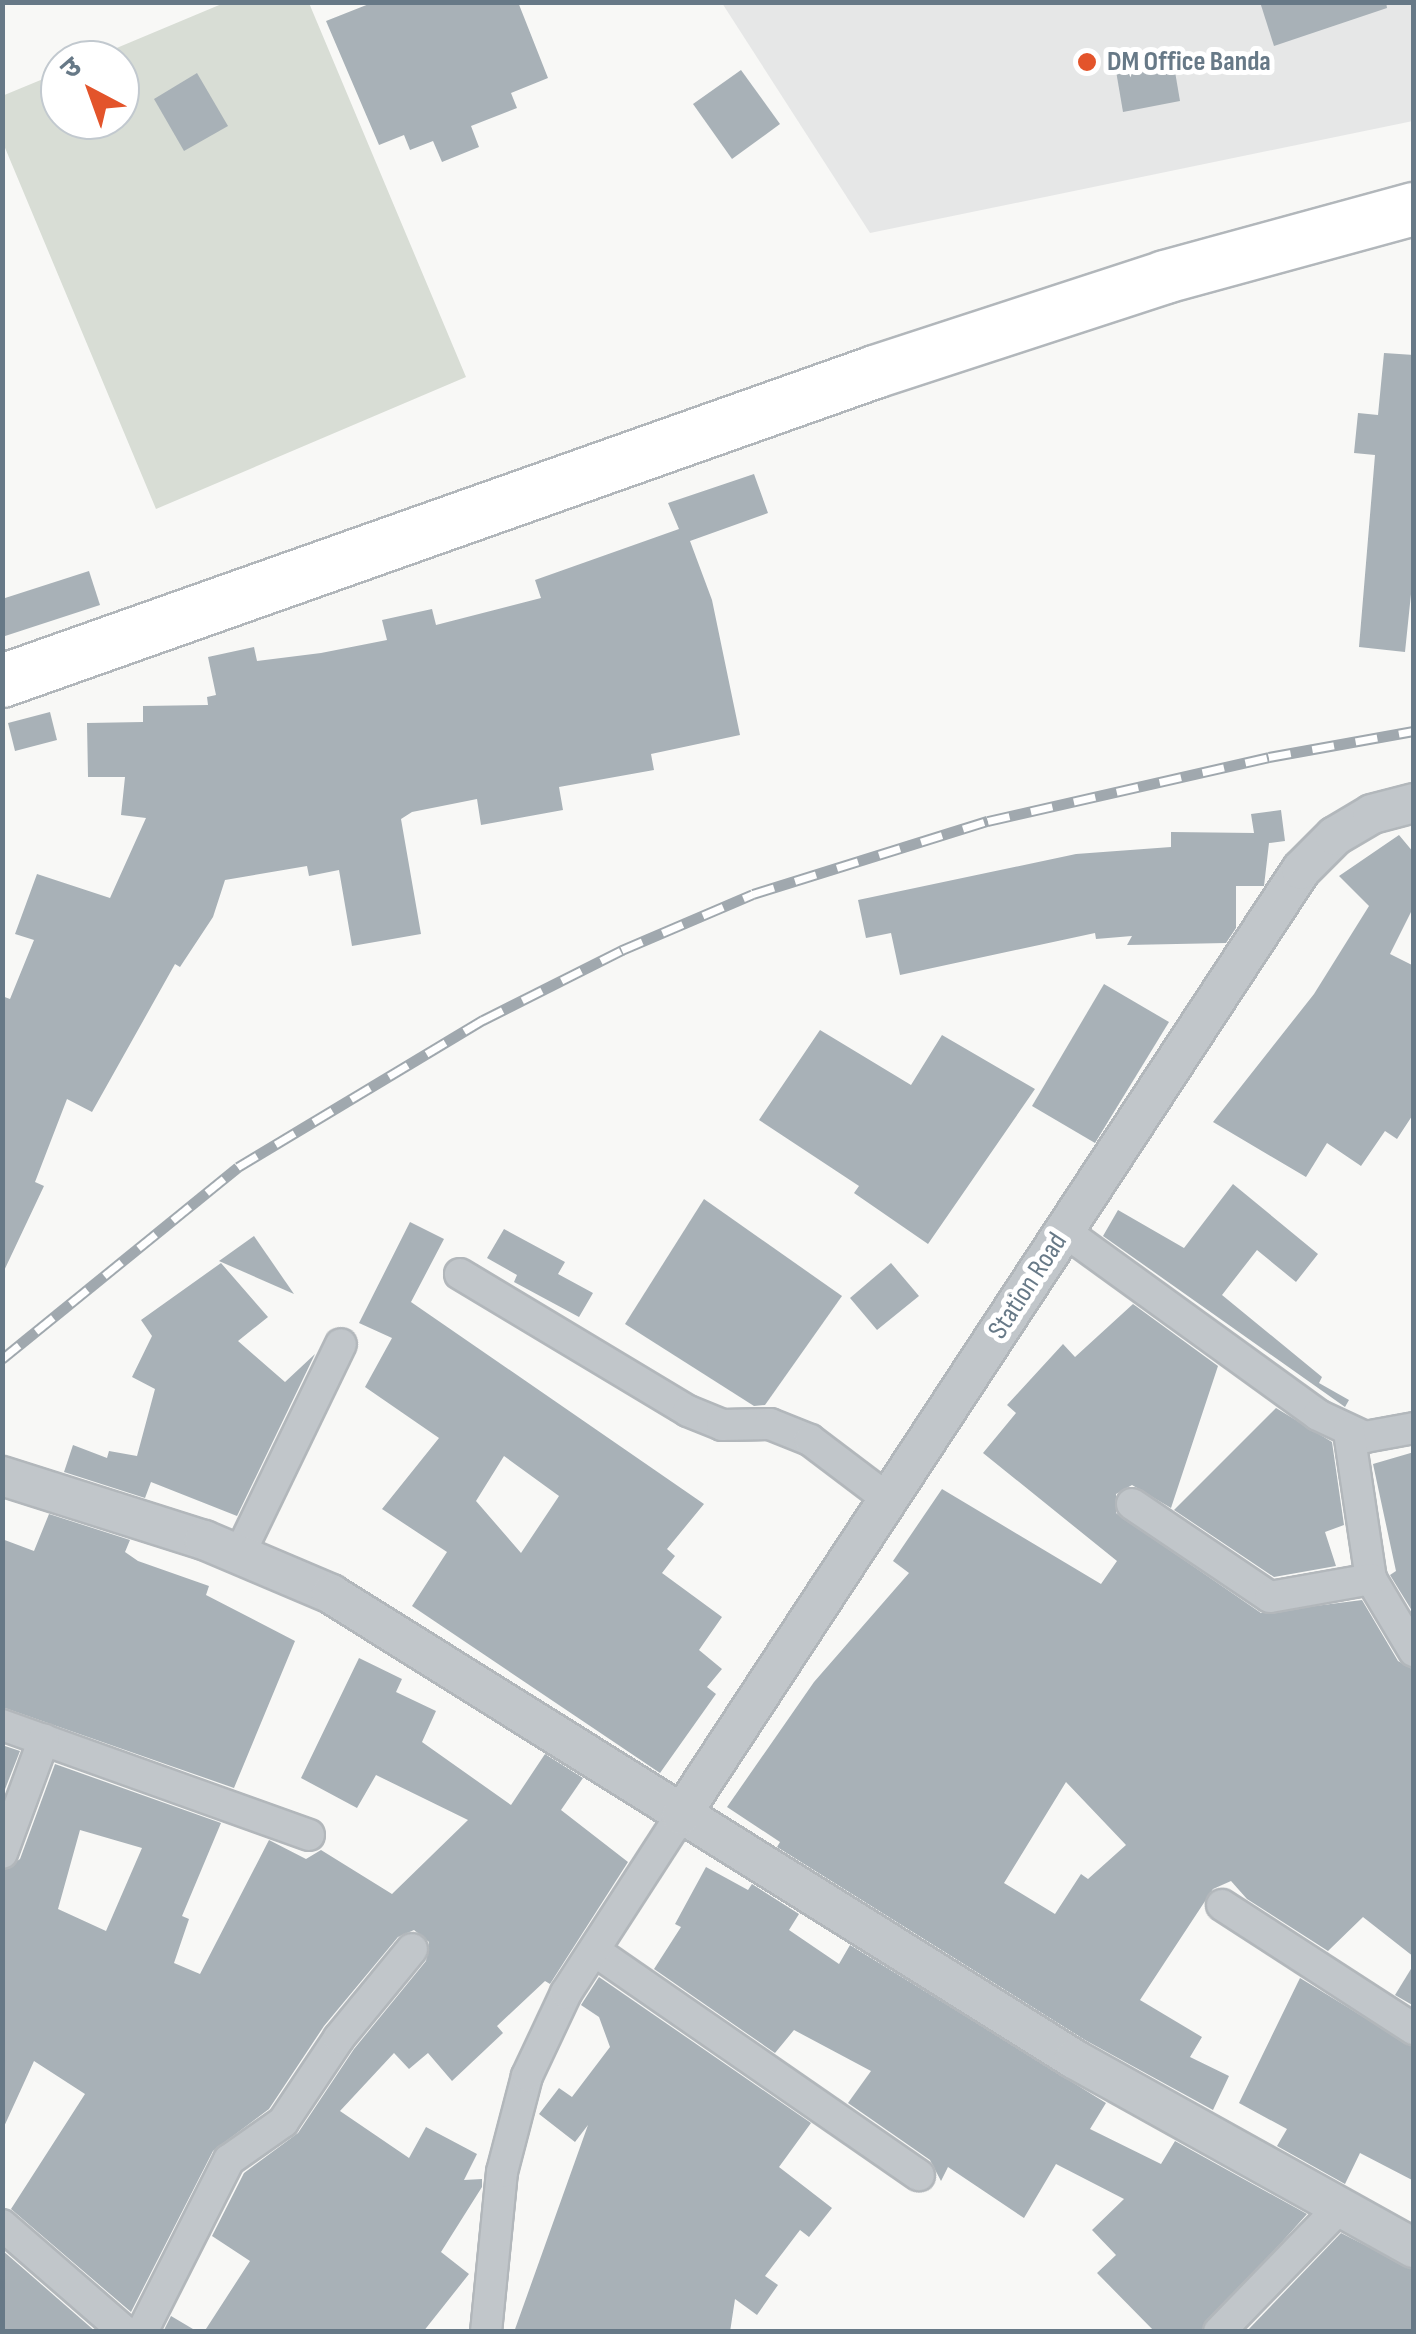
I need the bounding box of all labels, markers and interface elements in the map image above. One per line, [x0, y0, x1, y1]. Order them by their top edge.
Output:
north arrow [40, 40, 140, 140]
place label: DM Office Banda [1107, 45, 1271, 79]
text: उ [54, 51, 88, 86]
marker: DM Office Banda [1076, 51, 1098, 73]
street label: Station Road [981, 1227, 1075, 1345]

